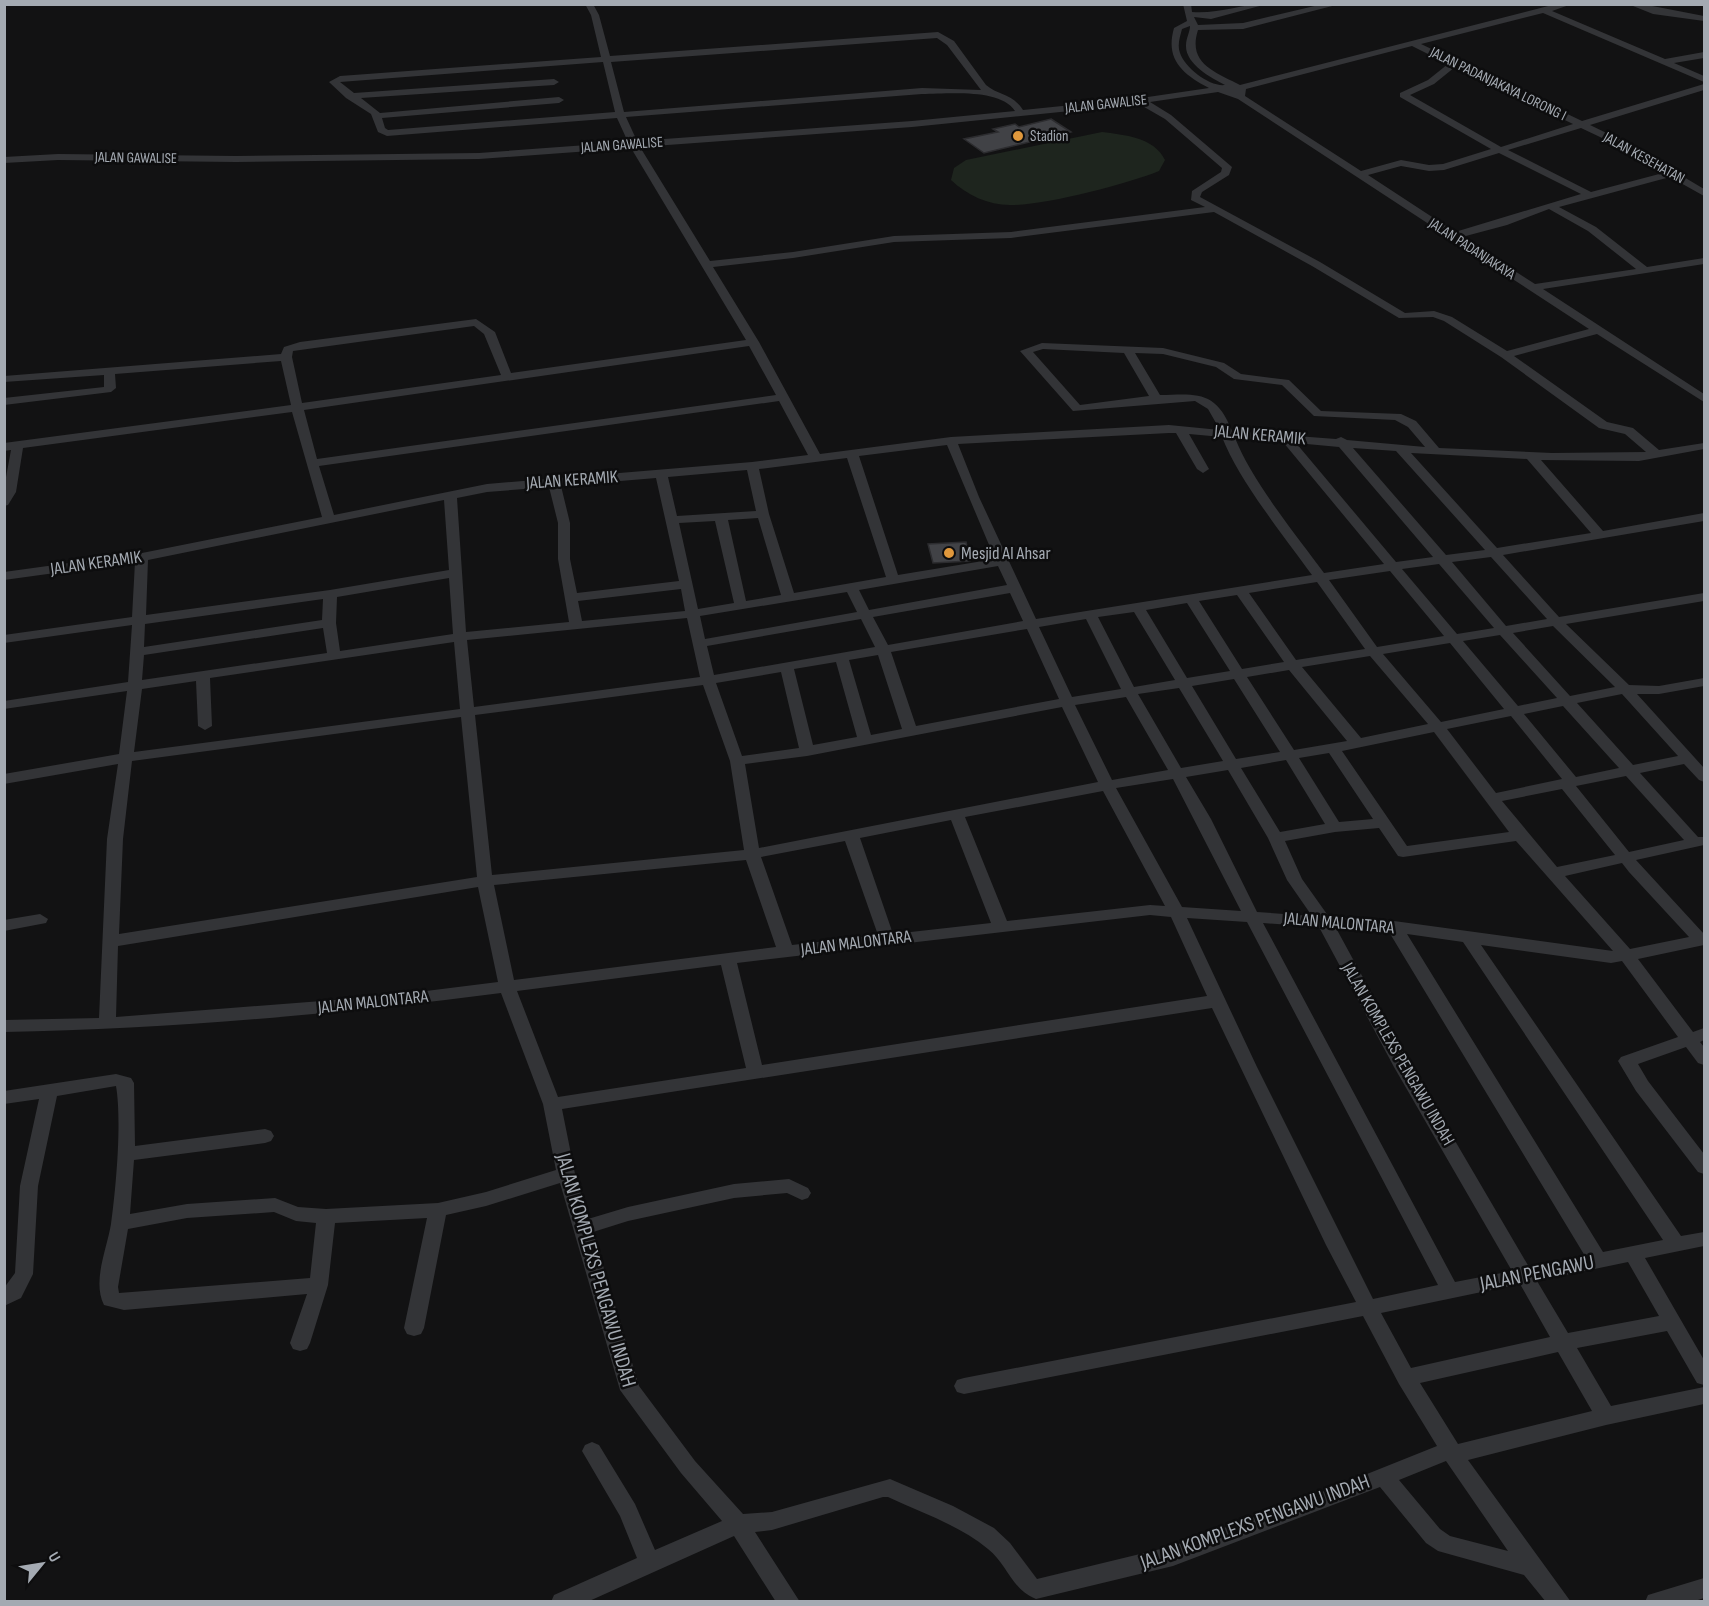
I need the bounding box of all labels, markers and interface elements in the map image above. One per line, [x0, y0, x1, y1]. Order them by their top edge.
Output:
street label: JALAN PADANJAKAYA LORONG I [1426, 42, 1569, 125]
street label: JALAN GAWALISE [1063, 90, 1148, 118]
place label: Stadion [1030, 127, 1068, 146]
street label: JALAN KESEHATAN [1599, 127, 1688, 188]
marker: Stadion [1011, 129, 1025, 143]
street label: JALAN GAWALISE [579, 133, 664, 157]
street label: JALAN GAWALISE [94, 148, 177, 168]
street label: JALAN PADANJAKAYA [1424, 213, 1519, 284]
street label: JALAN KERAMIK [1212, 420, 1307, 450]
street label: JALAN KERAMIK [524, 466, 619, 494]
place label: Mesjid Al Ahsar [961, 543, 1051, 564]
street label: JALAN KERAMIK [48, 546, 144, 580]
marker: Mesjid Al Ahsar [942, 546, 956, 560]
street label: JALAN MALONTARA [1282, 908, 1395, 938]
street label: JALAN MALONTARA [799, 926, 913, 960]
street label: JALAN KOMPLEXS PENGAWU INDAH [1337, 958, 1459, 1149]
street label: JALAN MALONTARA [316, 986, 430, 1018]
street label: JALAN KOMPLEXS PENGAWU INDAH [550, 1149, 641, 1390]
street label: JALAN PENGAWU [1477, 1250, 1596, 1296]
street label: JALAN KOMPLEXS PENGAWU INDAH [1136, 1469, 1373, 1575]
north arrow [12, 1534, 72, 1594]
text: U [43, 1549, 64, 1566]

